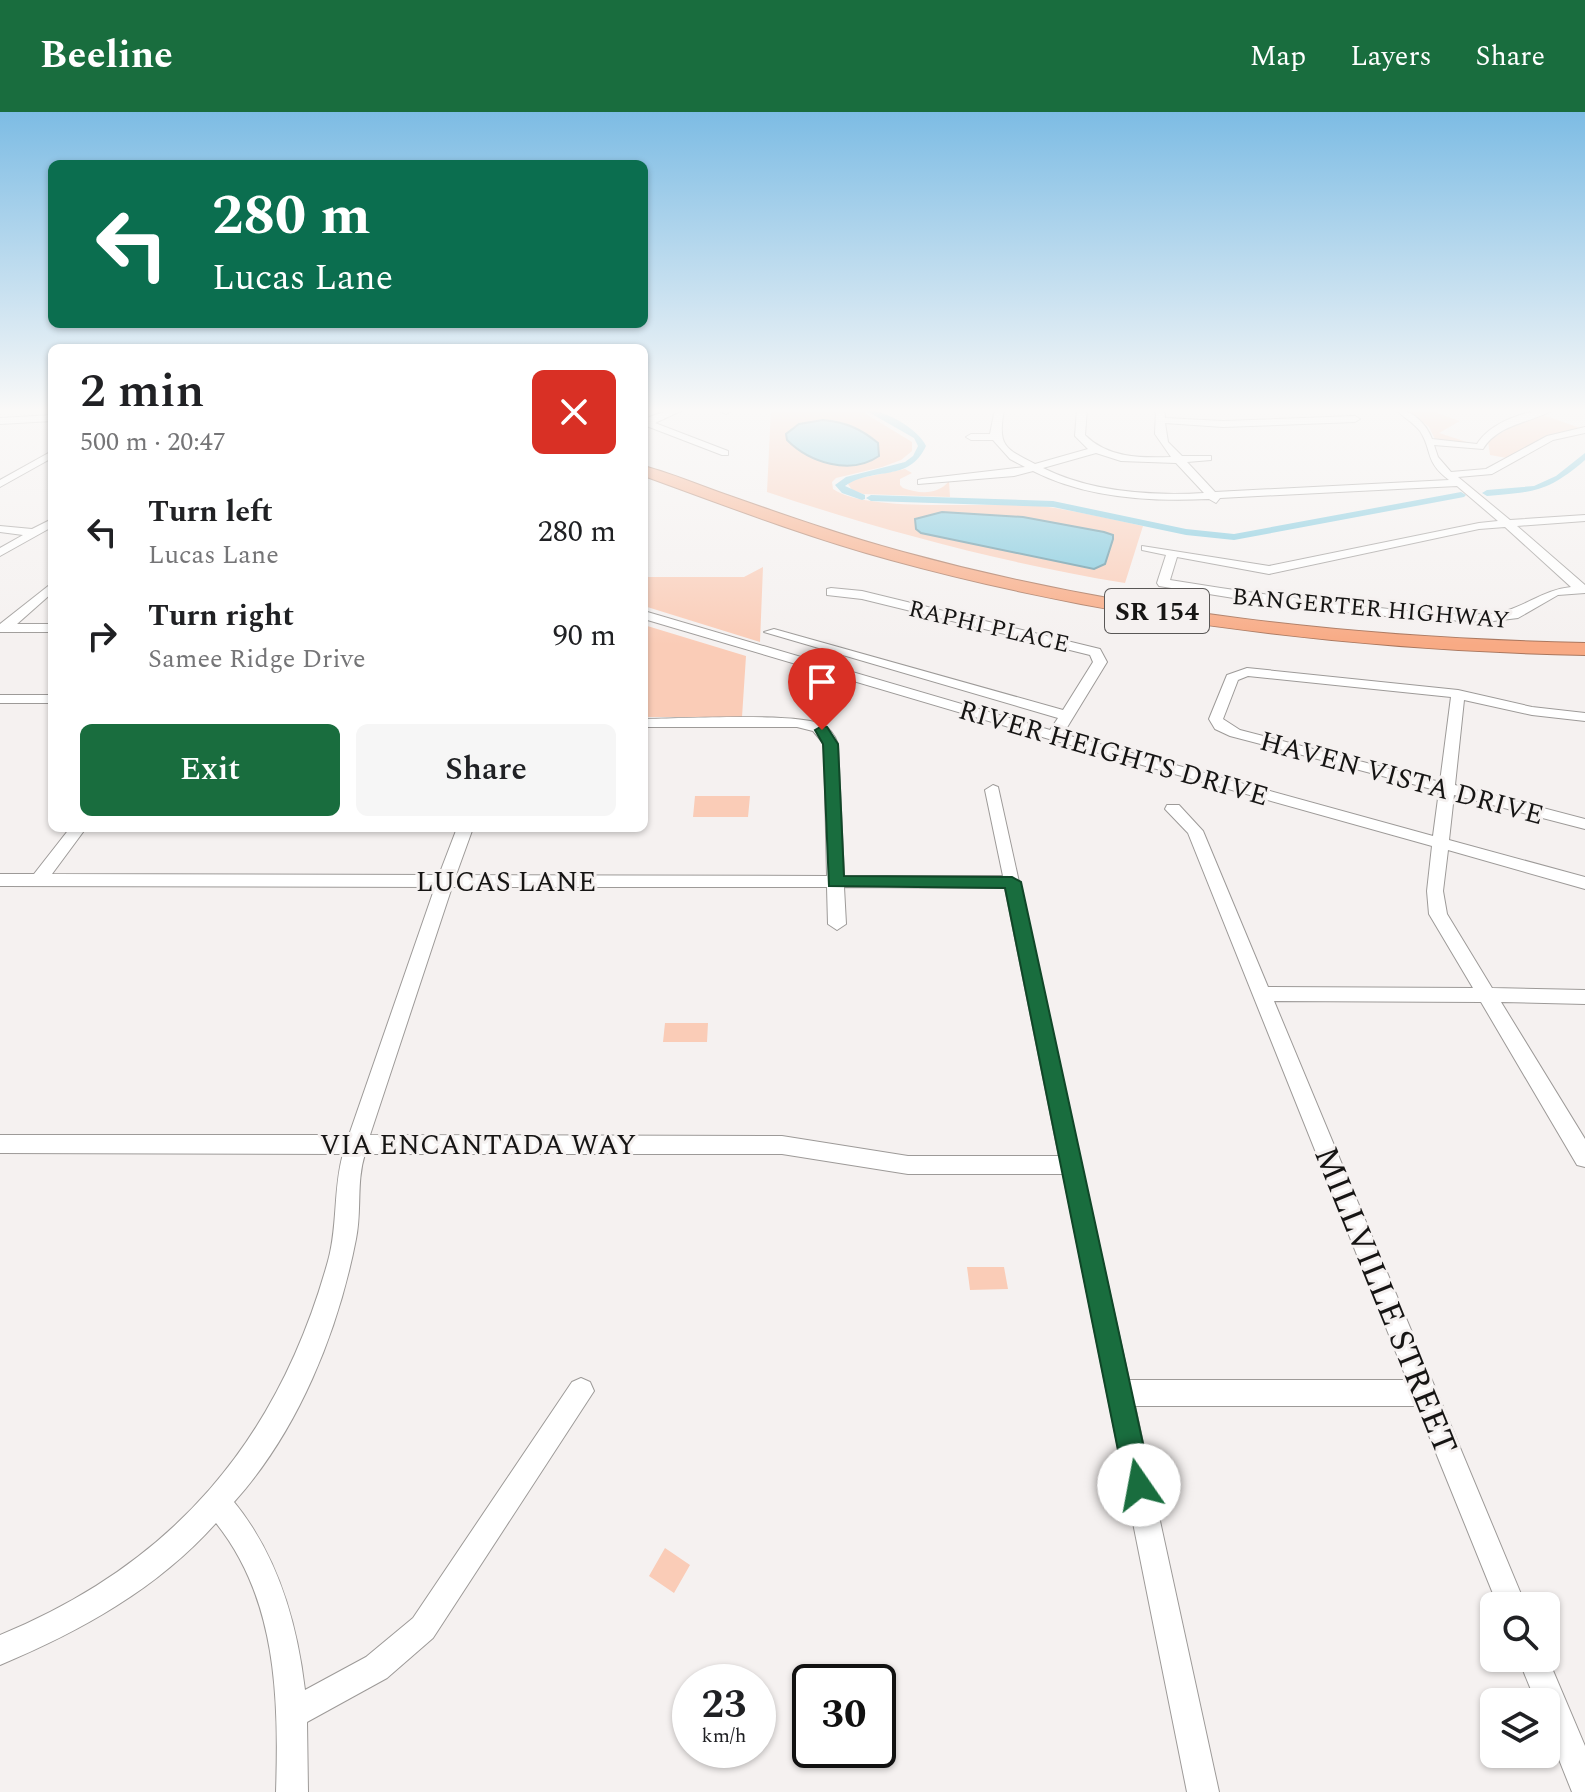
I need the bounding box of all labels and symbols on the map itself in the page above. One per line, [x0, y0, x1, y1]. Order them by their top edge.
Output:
street label: BANGERTER HIGHWAY [1231, 579, 1511, 639]
road number: SR 154 [1105, 589, 1209, 633]
street label: RAPHI PLACE [905, 591, 1073, 663]
pin [788, 648, 856, 730]
street label: RIVER HEIGHTS DRIVE [953, 689, 1274, 818]
street label: HAVEN VISTA DRIVE [1255, 720, 1548, 837]
street label: LUCAS LANE [416, 861, 596, 904]
street label: VIA ENCANTADA WAY [320, 1124, 636, 1167]
street label: MILLVILLE STREET [1300, 1139, 1471, 1463]
position arrow [1097, 1443, 1181, 1527]
speed limit sign: 30 [792, 1664, 896, 1768]

